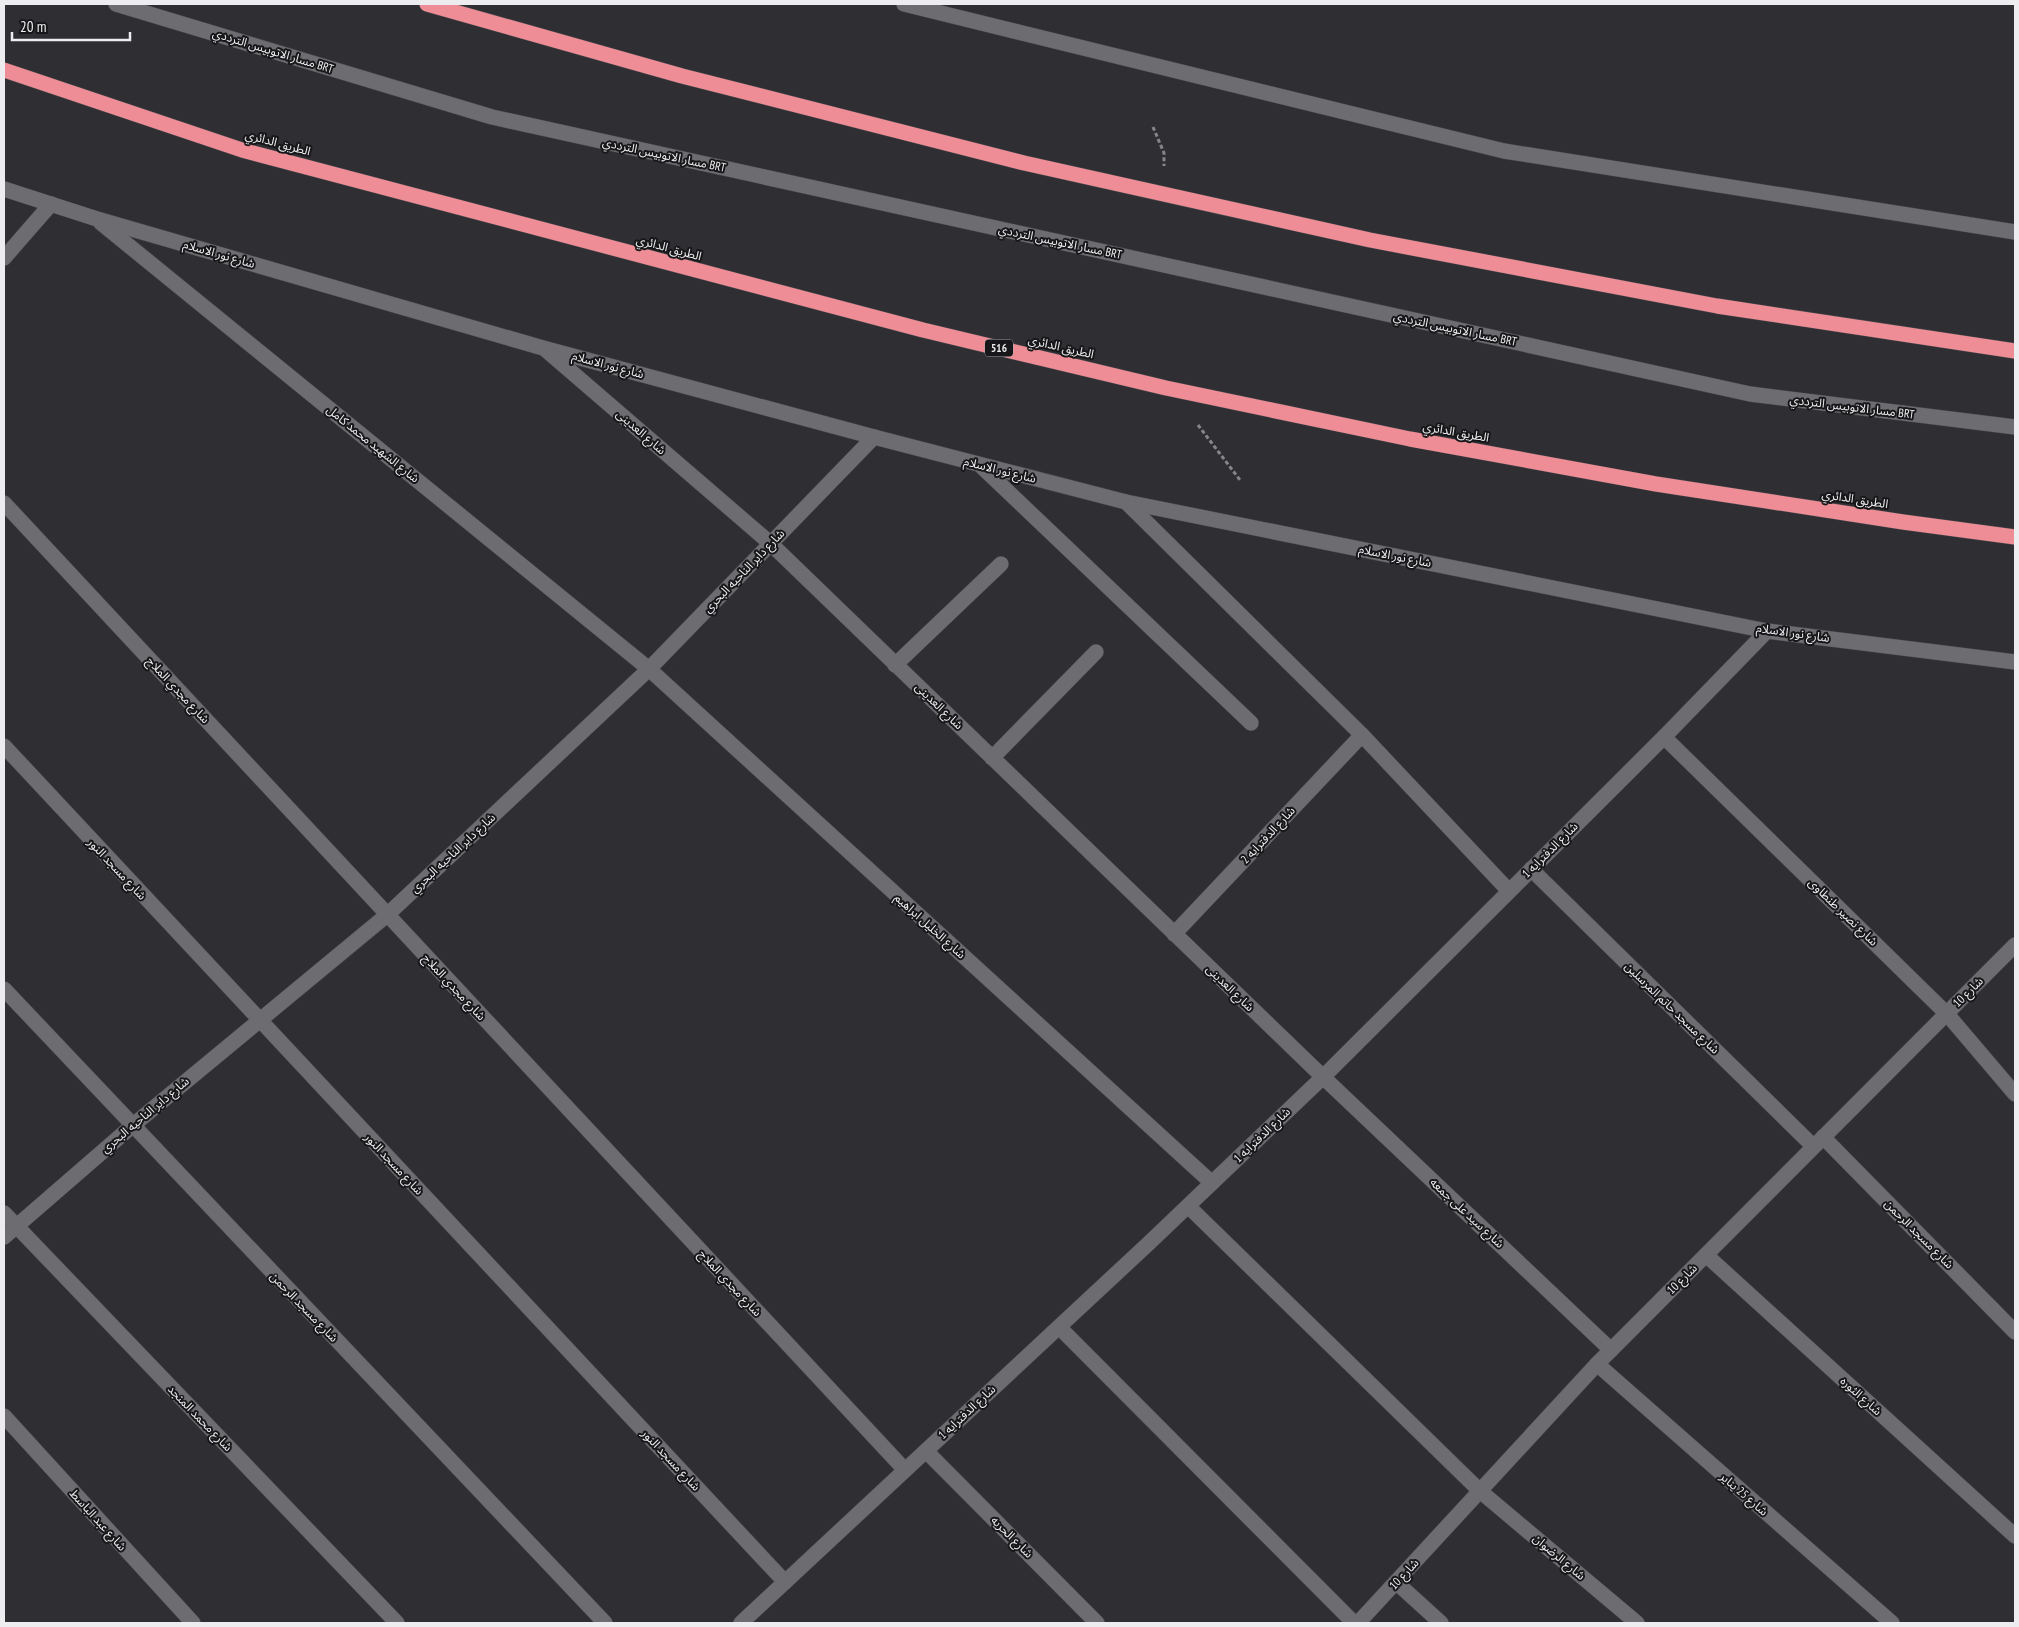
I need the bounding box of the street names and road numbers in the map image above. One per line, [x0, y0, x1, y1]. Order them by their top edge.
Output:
street label: مسار الاتوبيس الترددي BRT [210, 25, 336, 79]
street label: الطريق الدائري [243, 127, 313, 161]
street label: مسار الاتوبيس الترددي BRT [600, 134, 728, 178]
street label: مسار الاتوبيس الترددي BRT [996, 221, 1124, 265]
street label: الطريق الدائري [634, 232, 704, 266]
street label: شارع نور الاسلام [181, 236, 257, 273]
street label: مسار الاتوبيس الترددي BRT [1391, 308, 1519, 352]
street label: الطريق الدائري [1026, 332, 1096, 364]
road number: 516 [985, 339, 1013, 356]
street label: شارع نور الاسلام [570, 348, 646, 383]
street label: مسار الاتوبيس الترددي BRT [1788, 391, 1916, 424]
street label: شارع الشهيد محمد كامل [323, 402, 423, 487]
street label: شارع العدينى [612, 406, 669, 459]
street label: الطريق الدائري [1421, 418, 1491, 447]
street label: شارع نور الاسلام [962, 453, 1038, 488]
street label: الطريق الدائري [1820, 486, 1889, 514]
street label: شارع داير الناحيه البحري [700, 526, 789, 618]
street label: شارع نور الاسلام [1357, 541, 1433, 572]
street label: شارع نور الاسلام [1755, 620, 1831, 647]
street label: شارع مجدي الملاح [142, 653, 213, 728]
street label: شارع العدينى [911, 679, 967, 734]
street label: شارع الدفترايه 2 [1237, 803, 1299, 868]
street label: شارع داير الناحيه البحري [407, 809, 500, 898]
street label: شارع الدفترايه 1 [1519, 819, 1582, 882]
street label: شارع مسجد النور [83, 834, 150, 904]
street label: شارع نصير طنطاوى [1804, 875, 1881, 950]
street label: شارع الخليل ابراهيم [890, 890, 969, 963]
street label: شارع مجدي الملاح [418, 950, 489, 1025]
street label: شارع مسجد حاتم المرسلين [1620, 958, 1723, 1058]
street label: شارع العدينى [1202, 961, 1258, 1016]
street label: شارع 10 [1949, 973, 1987, 1011]
street label: شارع داير الناحيه البحري [98, 1073, 194, 1158]
street label: شارع الدفترايه 1 [1230, 1104, 1294, 1167]
street label: شارع مسجد النور [360, 1129, 427, 1199]
street label: شارع سيد على جمعه [1426, 1174, 1508, 1252]
street label: شارع مسجد الرحمن [1880, 1196, 1957, 1273]
street label: شارع مجدي الملاح [694, 1246, 765, 1321]
street label: شارع 10 [1663, 1260, 1701, 1298]
street label: شارع مسجد الرحمن [266, 1268, 342, 1346]
street label: شارع الثوره [1836, 1373, 1885, 1420]
street label: شارع محمد المنجد [163, 1381, 236, 1455]
street label: شارع الدفترايه 1 [935, 1381, 1000, 1443]
street label: شارع مسجد النور [637, 1425, 704, 1495]
street label: شارع 25 يناير [1715, 1468, 1771, 1520]
street label: شارع عبد الباسط [65, 1486, 130, 1555]
street label: شارع الحريه [987, 1512, 1037, 1562]
street label: شارع الرضوان [1529, 1530, 1589, 1584]
street label: شارع 10 [1386, 1555, 1423, 1594]

